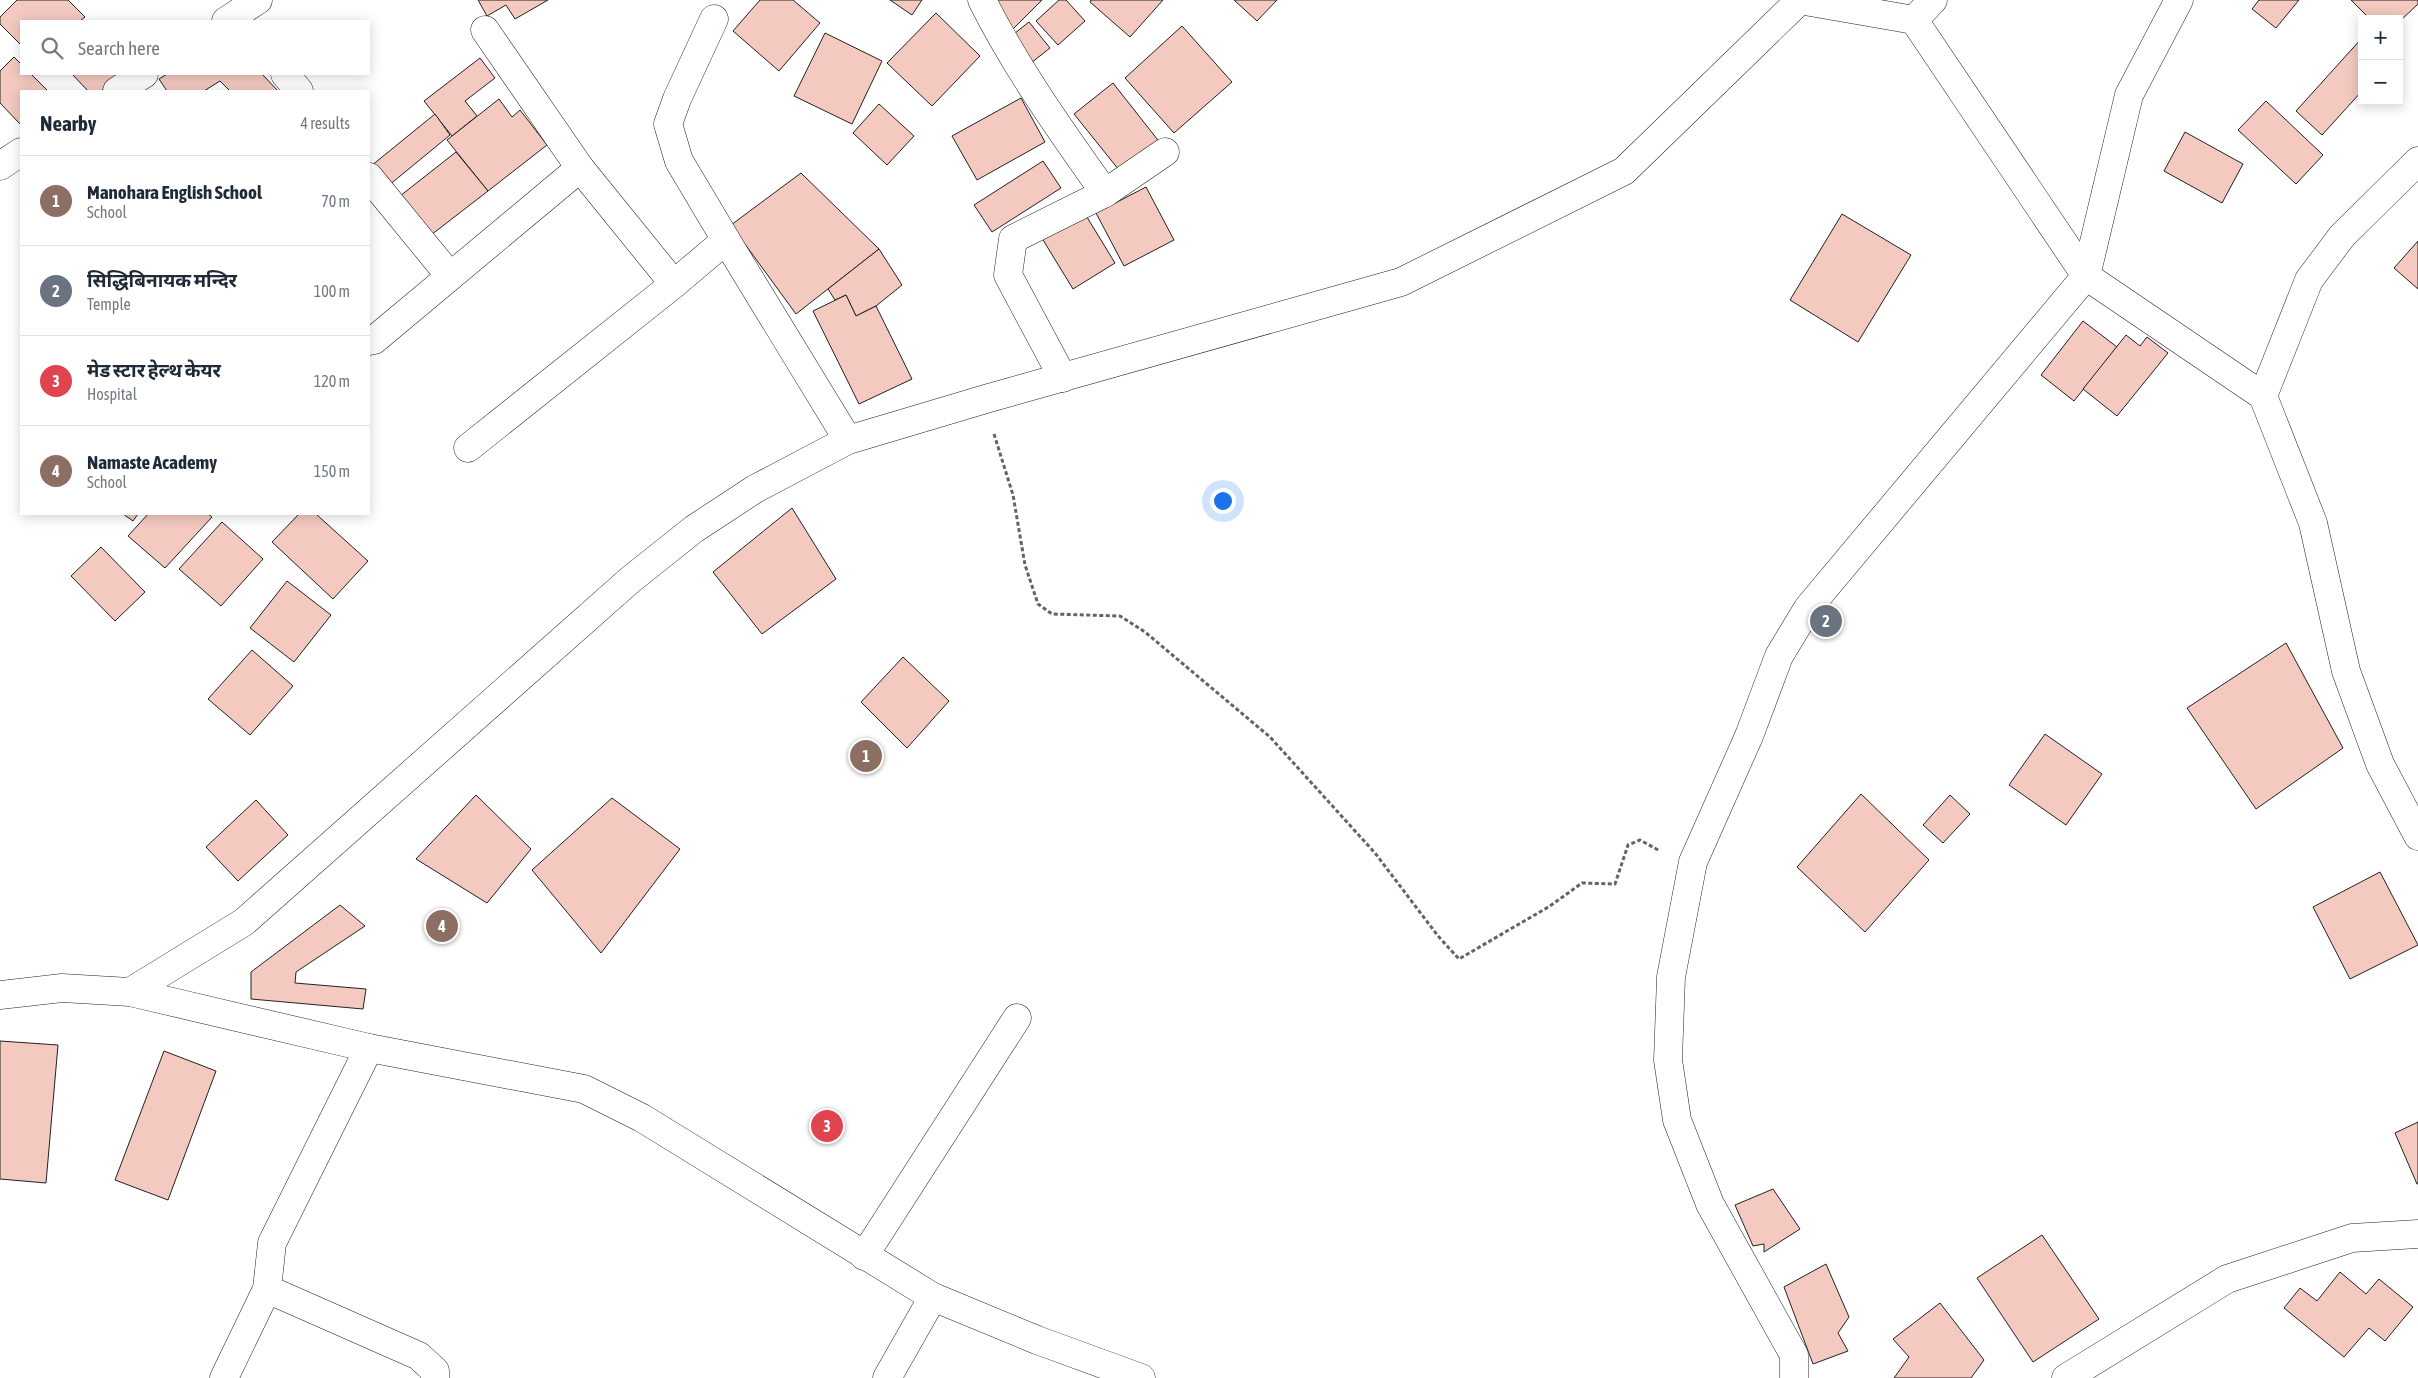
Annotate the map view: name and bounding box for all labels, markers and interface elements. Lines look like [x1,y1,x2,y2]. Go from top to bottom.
map controls [2358,15,2403,105]
button: + [2358,15,2403,60]
search box [20,20,370,75]
icon: search [38,34,66,62]
text: Search here [78,37,160,59]
button: − [2358,60,2403,105]
text: Nearby [40,111,96,135]
text: 4 results [300,114,350,132]
text: Manohara English School [87,181,262,203]
text: 1 [52,192,60,210]
text: 70 m [321,192,350,210]
text: School [87,203,127,221]
text: सिद्धिबिनायक मन्दिर [87,269,237,291]
text: 2 [52,282,60,300]
text: 100 m [314,282,350,300]
text: Temple [87,295,131,313]
text: मेड स्टार हेल्थ केयर [87,359,221,381]
text: 3 [52,372,60,390]
text: 120 m [314,372,350,390]
text: Hospital [87,385,137,403]
text: Namaste Academy [87,451,217,473]
text: 4 [52,462,60,480]
text: 150 m [314,462,350,480]
text: School [87,473,127,491]
your location [1210,488,1236,514]
pin: 2 [1810,602,1842,640]
pin: 1 [850,737,882,775]
pin: 4 [426,907,458,945]
pin: 3 [811,1107,843,1145]

